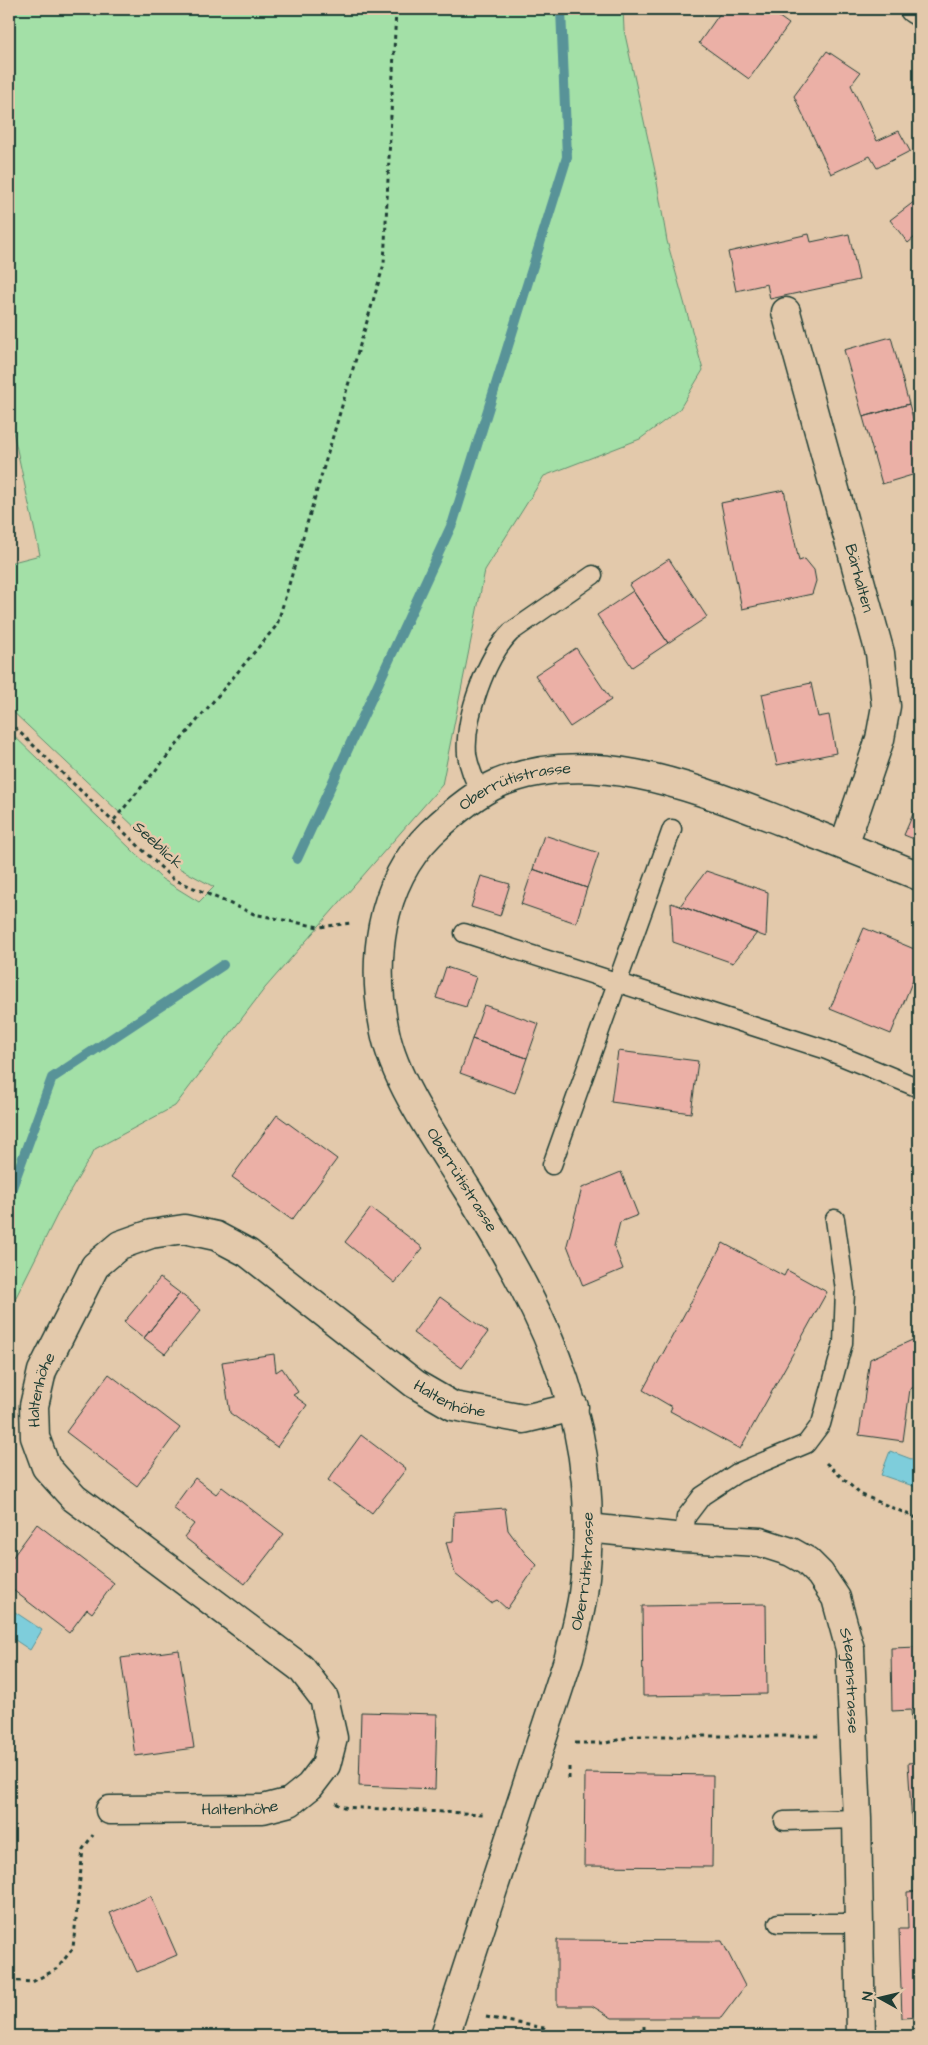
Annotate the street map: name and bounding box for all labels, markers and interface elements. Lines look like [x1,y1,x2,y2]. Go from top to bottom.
street label: Bärhalten [839,541,879,615]
street label: Oberrütistrasse [454,757,572,816]
street label: Seeblick [128,816,188,874]
street label: Oberrütistrasse [421,1124,503,1237]
street label: Haltenhöhe [23,1348,61,1428]
street label: Haltenhöhe [409,1374,488,1423]
street label: Oberrütistrasse [565,1511,599,1633]
street label: Stegenstrasse [834,1625,864,1734]
street label: Haltenhöhe [201,1794,281,1820]
north arrow [856,1972,906,2022]
text: N [858,1990,879,2002]

